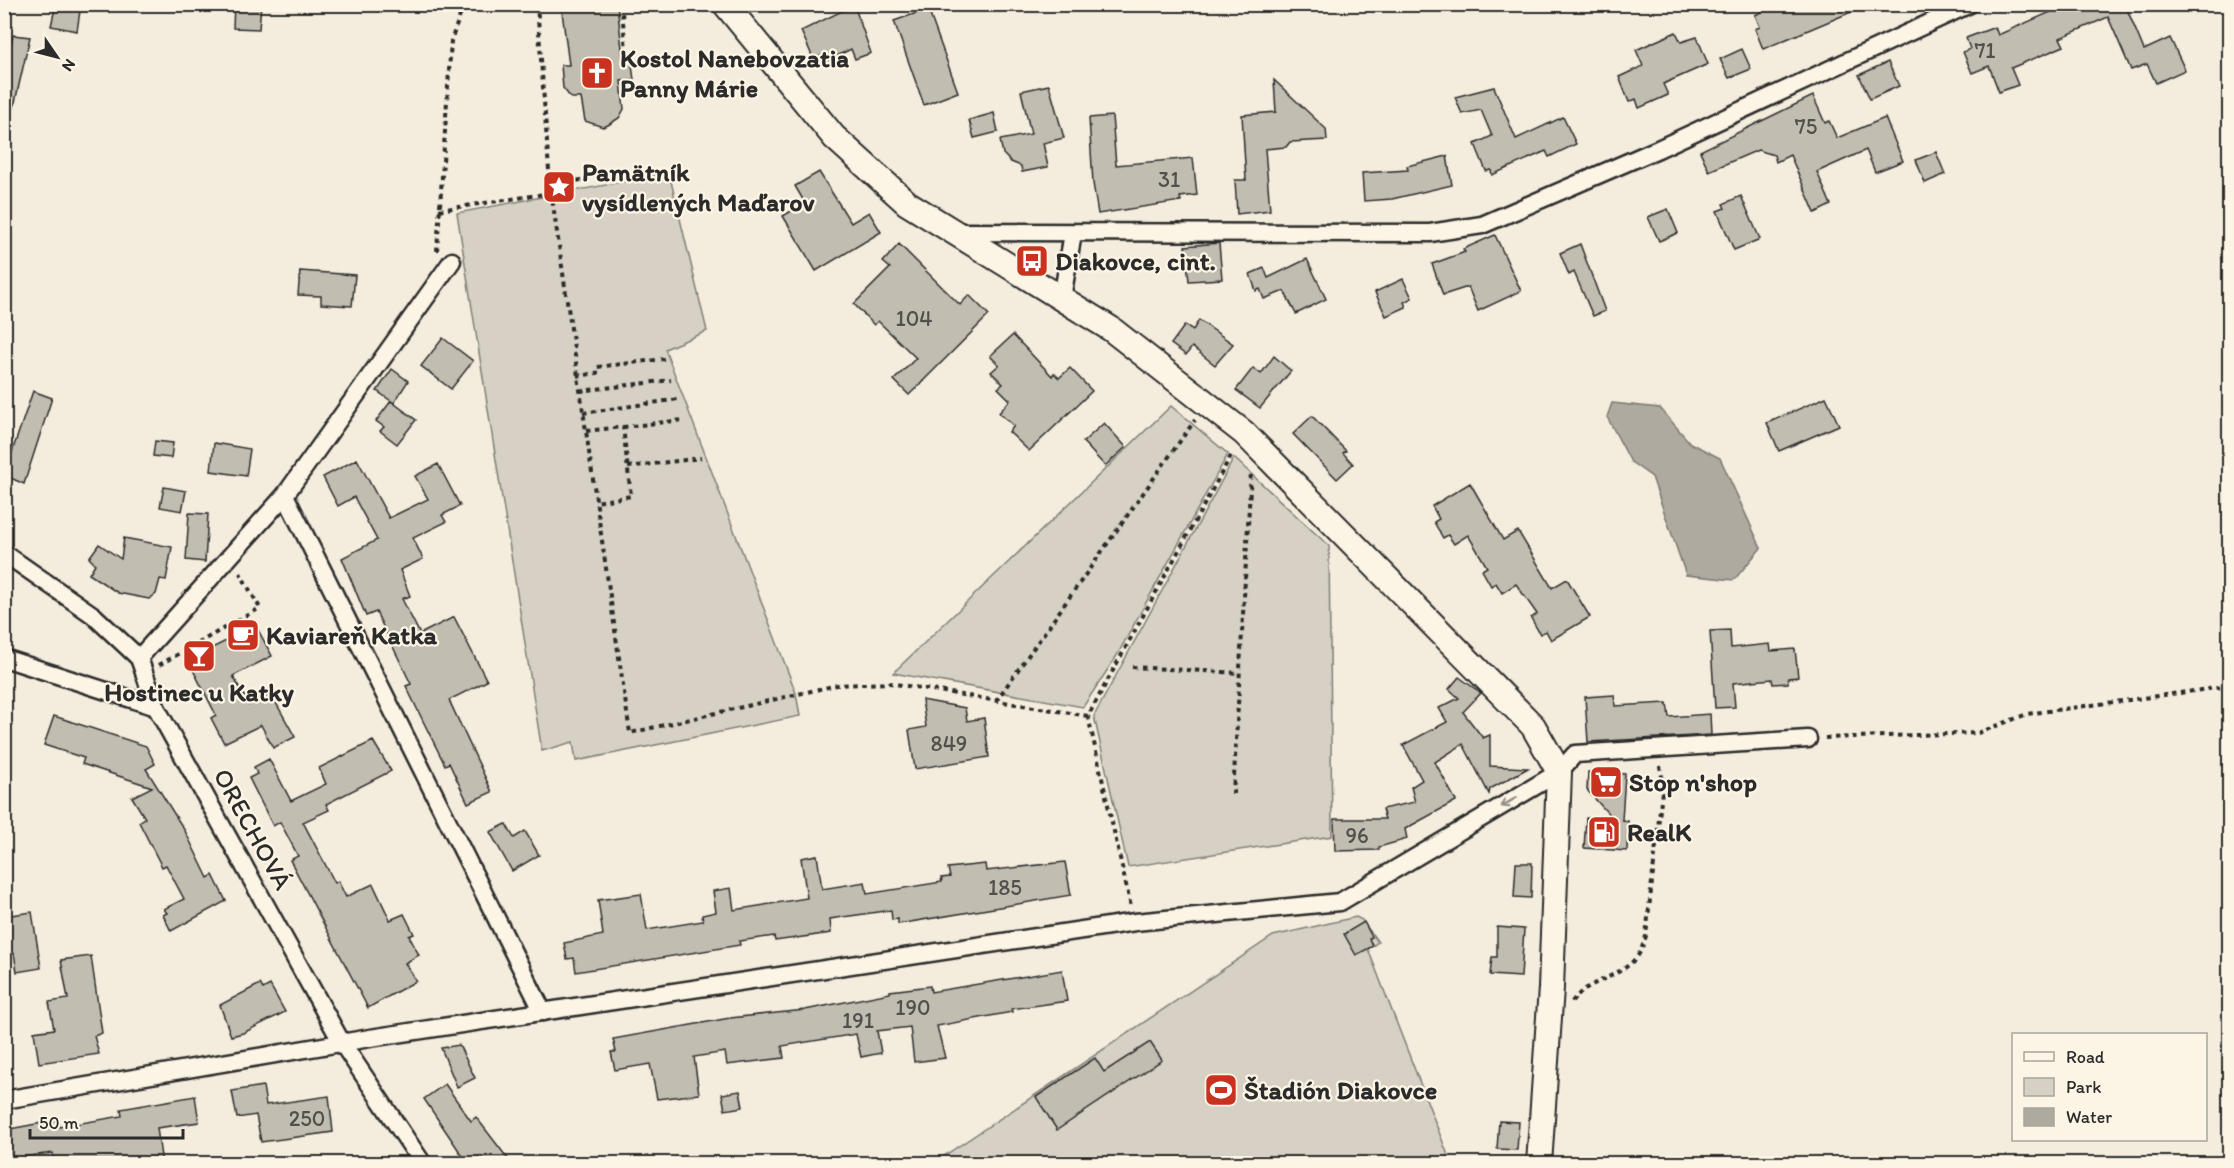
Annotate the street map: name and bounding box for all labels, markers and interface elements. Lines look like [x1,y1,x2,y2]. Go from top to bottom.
north arrow [27,27,87,87]
house number: 71 [1974,37,1996,64]
place label: Kostol Nanebovzatia Panny Márie [620,42,849,104]
text: N [58,55,80,75]
church icon: Kostol Nanebovzatia Panny Márie [579,55,615,91]
house number: 75 [1795,113,1817,140]
place label: Pamätník vysídlených Maďarov [582,156,816,218]
house number: 31 [1158,166,1180,193]
place icon: Pamätník vysídlených Maďarov [541,169,577,205]
bus stop icon: Diakovce, cint. [1014,243,1050,279]
place label: Diakovce, cint. [1055,245,1216,277]
house number: 104 [896,305,932,332]
cafe icon: Kaviareň Katka [225,617,261,653]
place label: Kaviareň Katka [266,619,438,651]
bar icon: Hostinec u Katky [181,638,217,674]
place label: Hostinec u Katky [104,676,295,708]
house number: 849 [931,730,967,757]
street label: ORECHOVÁ [207,763,300,896]
supermarket icon: Stop n'shop [1588,764,1624,800]
place label: Stop n'shop [1629,766,1757,798]
one-way arrow [1501,796,1518,808]
fuel station icon: RealK [1586,814,1622,850]
place label: RealK [1627,816,1692,848]
house number: 96 [1345,822,1369,849]
house number: 185 [988,874,1022,901]
house number: 190 [895,994,931,1021]
house number: 191 [842,1007,874,1034]
legend [2012,1033,2207,1141]
text: Road [2066,1046,2105,1068]
sports icon: Štadión Diakovce [1203,1072,1239,1108]
place label: Štadión Diakovce [1244,1074,1437,1106]
text: Park [2066,1076,2101,1098]
scale bar [30,1102,183,1140]
house number: 250 [289,1105,325,1132]
text: Water [2066,1106,2112,1128]
text: 50 m [39,1112,79,1134]

